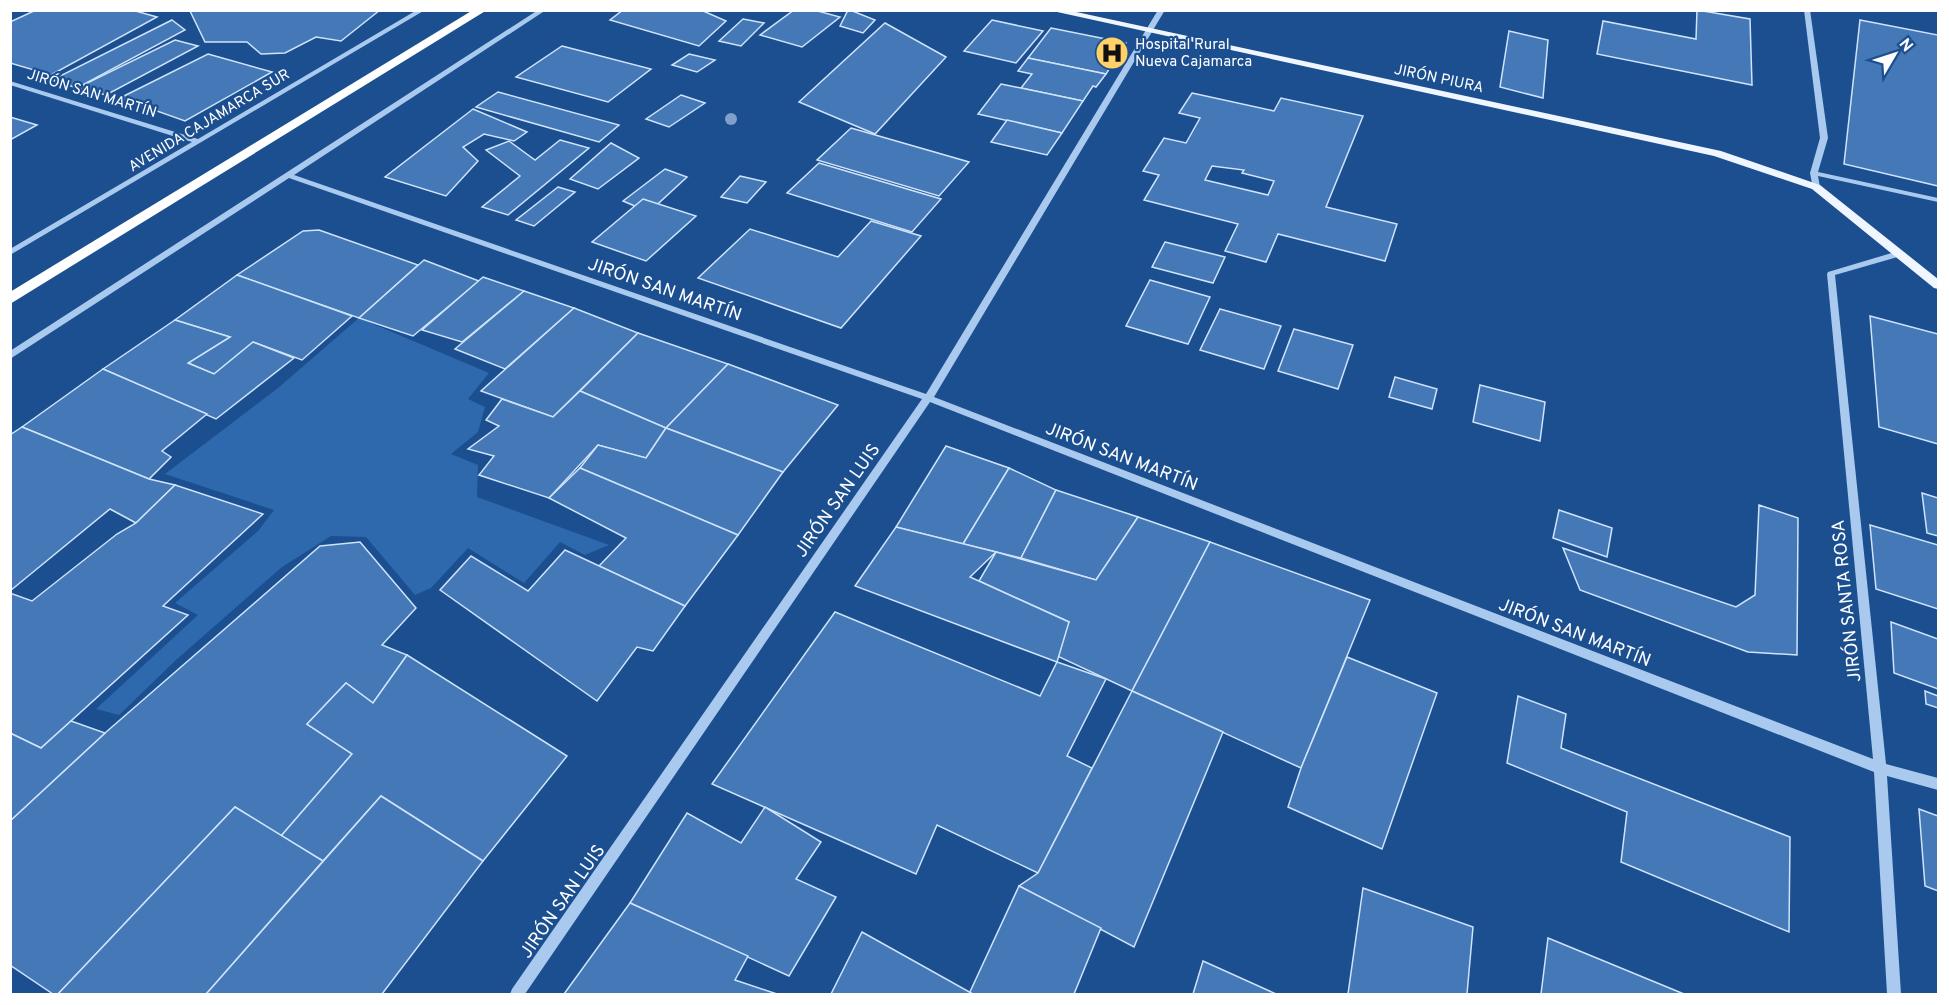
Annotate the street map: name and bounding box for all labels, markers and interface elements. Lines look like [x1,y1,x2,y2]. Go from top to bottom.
north arrow [1865,24,1925,84]
hospital icon: Hospital Rural Nueva Cajamarca [1094,35,1130,71]
text: N [1894,35,1916,57]
place label: Hospital Rural Nueva Cajamarca [1135,36,1252,72]
street label: JIRÓN PIURA [1392,59,1486,98]
street label: JIRÓN SAN MARTÍN [24,64,159,123]
street label: AVENIDA CAJAMARCA SUR [126,65,294,177]
street label: JIRÓN SAN MARTÍN [584,251,745,328]
street label: JIRÓN SAN MARTÍN [1042,416,1202,497]
street label: JIRÓN SAN LUIS [789,438,886,562]
street label: JIRÓN SANTA ROSA [1826,518,1867,683]
street label: JIRÓN SAN MARTÍN [1495,592,1655,673]
street label: JIRÓN SAN LUIS [514,839,611,963]

